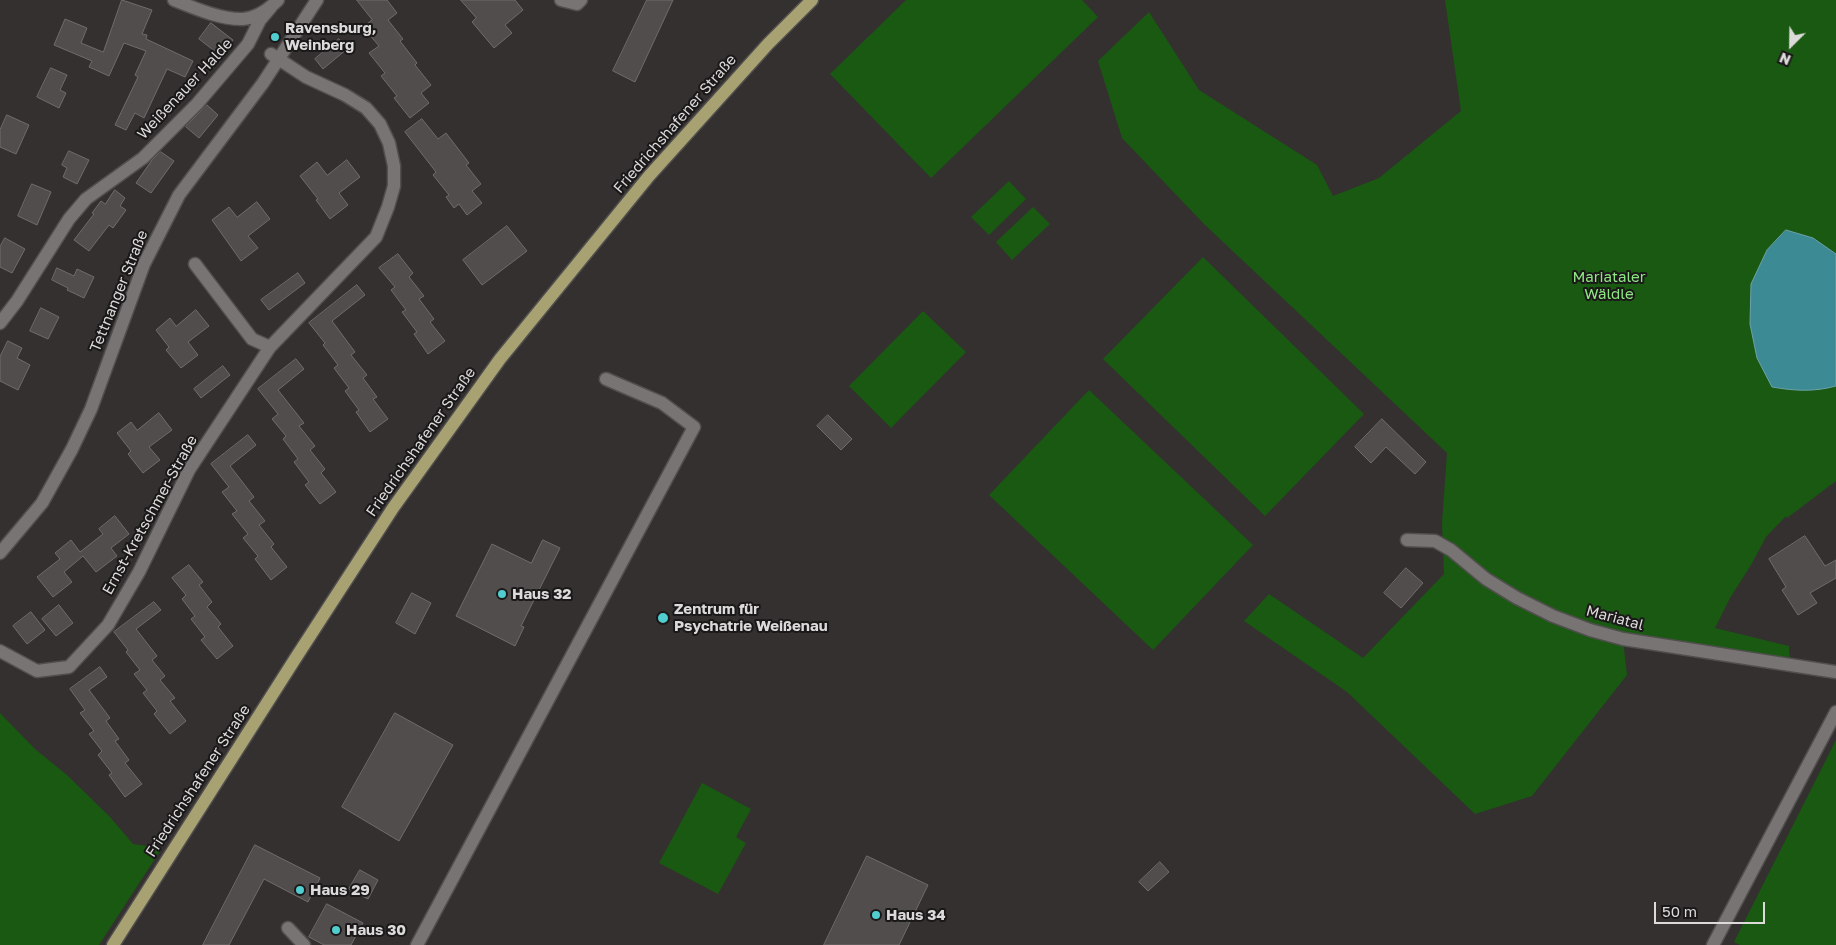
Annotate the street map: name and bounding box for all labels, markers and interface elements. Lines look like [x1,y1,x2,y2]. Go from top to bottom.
place label: Ravensburg, Weinberg [285,19,376,54]
north arrow [1766,20,1816,70]
marker: Ravensburg, Weinberg [269,31,281,43]
street label: Weißenauer Halde [134,35,236,143]
text: N [1777,49,1793,69]
street label: Friedrichshafener Straße [610,51,740,197]
street label: Tettnanger Straße [86,227,152,355]
park label: Mariataler Wäldle [1572,268,1646,303]
street label: Friedrichshafener Straße [363,364,479,520]
street label: Ernst-Kretschmer-Straße [99,432,201,598]
place label: Haus 32 [512,585,571,603]
marker: Haus 32 [496,588,508,600]
place label: Zentrum für Psychatrie Weißenau [674,600,828,635]
street label: Mariatal [1584,602,1646,634]
marker: Zentrum für Psychatrie Weißenau [656,611,670,625]
street label: Friedrichshafener Straße [142,701,254,861]
place label: Haus 29 [310,881,370,899]
marker: Haus 29 [294,884,306,896]
scale bar [1656,892,1767,924]
text: 50 m [1662,902,1697,920]
place label: Haus 34 [886,906,946,924]
marker: Haus 34 [870,909,882,921]
place label: Haus 30 [346,921,406,939]
marker: Haus 30 [330,924,342,936]

